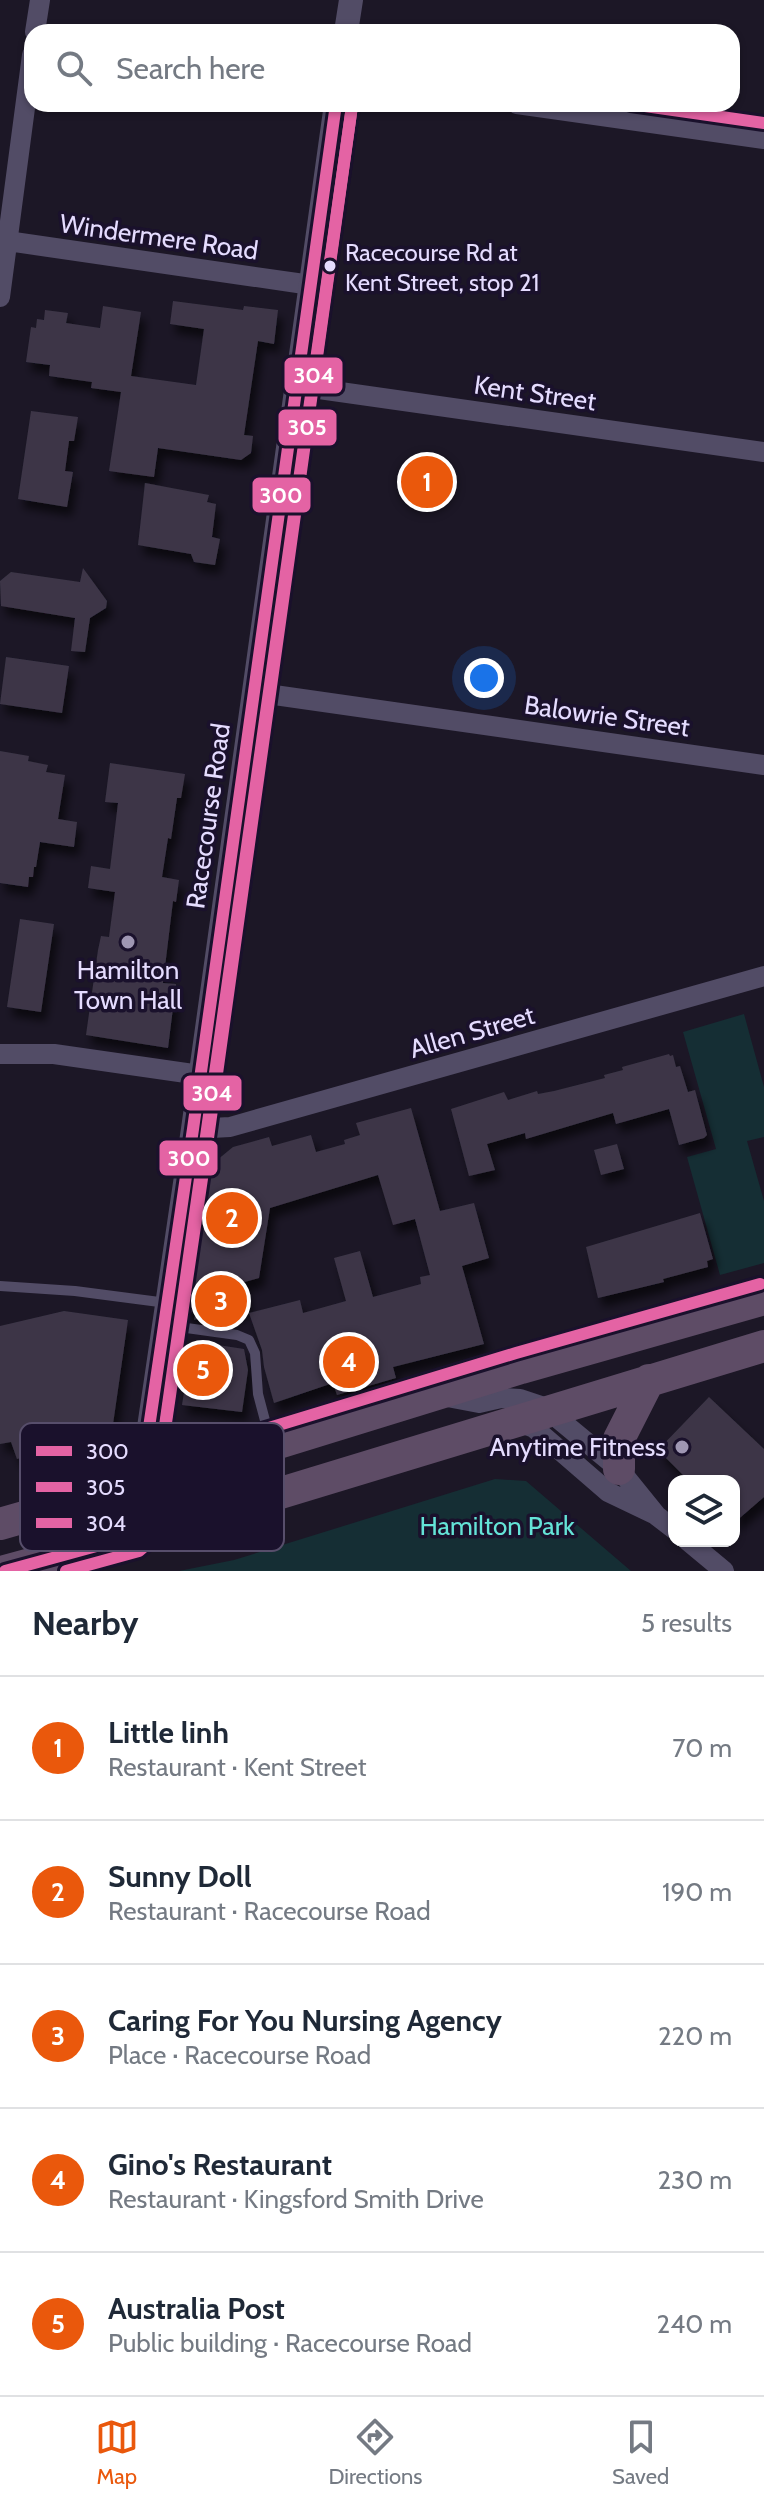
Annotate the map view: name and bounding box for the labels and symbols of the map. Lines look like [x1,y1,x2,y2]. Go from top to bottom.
street label: Windermere Road [58,207,260,267]
place label: Racecourse Rd at Kent Street, stop 21 [345,238,539,297]
marker: Racecourse Rd at Kent Street, stop 21 [322,258,338,274]
line badge: 304 [283,356,344,395]
text: 304 [293,362,335,389]
street label: Kent Street [472,369,598,417]
line badge: 305 [277,408,338,447]
text: 305 [287,414,327,441]
pin: 1 [401,452,453,512]
line badge: 300 [251,476,312,514]
text: 300 [260,482,302,509]
your location [464,658,504,698]
street label: Balowrie Street [522,689,692,743]
street label: Racecourse Road [179,721,237,911]
marker: Hamilton Town Hall [119,933,137,951]
place label: Hamilton Town Hall [74,954,182,1016]
street label: Allen Street [406,999,538,1065]
line badge: 304 [182,1074,243,1112]
text: 304 [191,1080,233,1107]
line badge: 300 [158,1139,219,1177]
text: 300 [168,1145,210,1172]
pin: 2 [206,1188,258,1248]
pin: 3 [195,1271,247,1331]
pin: 4 [323,1332,375,1392]
pin: 5 [177,1340,229,1400]
legend [20,1423,284,1551]
place label: Anytime Fitness [489,1431,666,1463]
text: 300 [86,1438,129,1465]
marker: Anytime Fitness [673,1438,691,1456]
text: 305 [86,1474,125,1501]
text: 304 [86,1510,126,1537]
park label: Hamilton Park [419,1510,575,1542]

